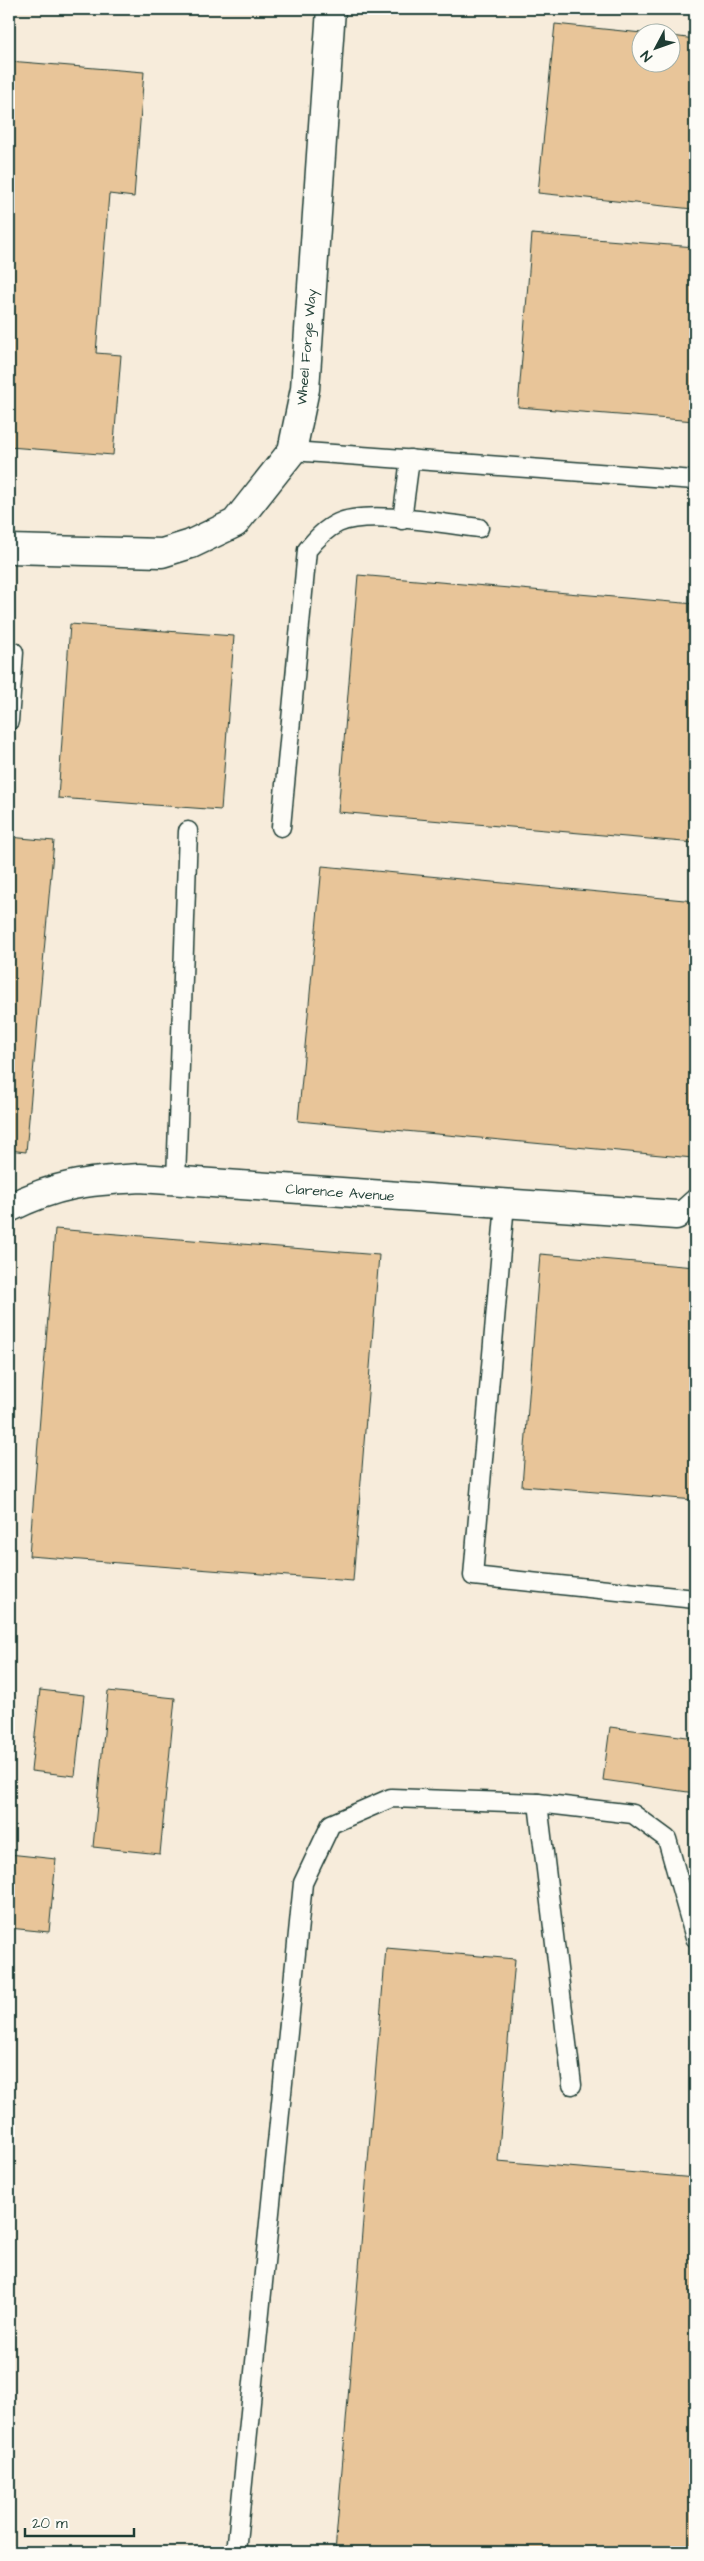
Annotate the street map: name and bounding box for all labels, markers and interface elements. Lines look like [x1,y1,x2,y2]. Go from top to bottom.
north arrow [632,22,682,72]
text: N [636,46,657,66]
street label: Wheel Forge Way [292,288,322,406]
street label: Clarence Avenue [285,1179,395,1207]
scale bar [25,2506,134,2538]
text: 20 m [32,2513,68,2534]

